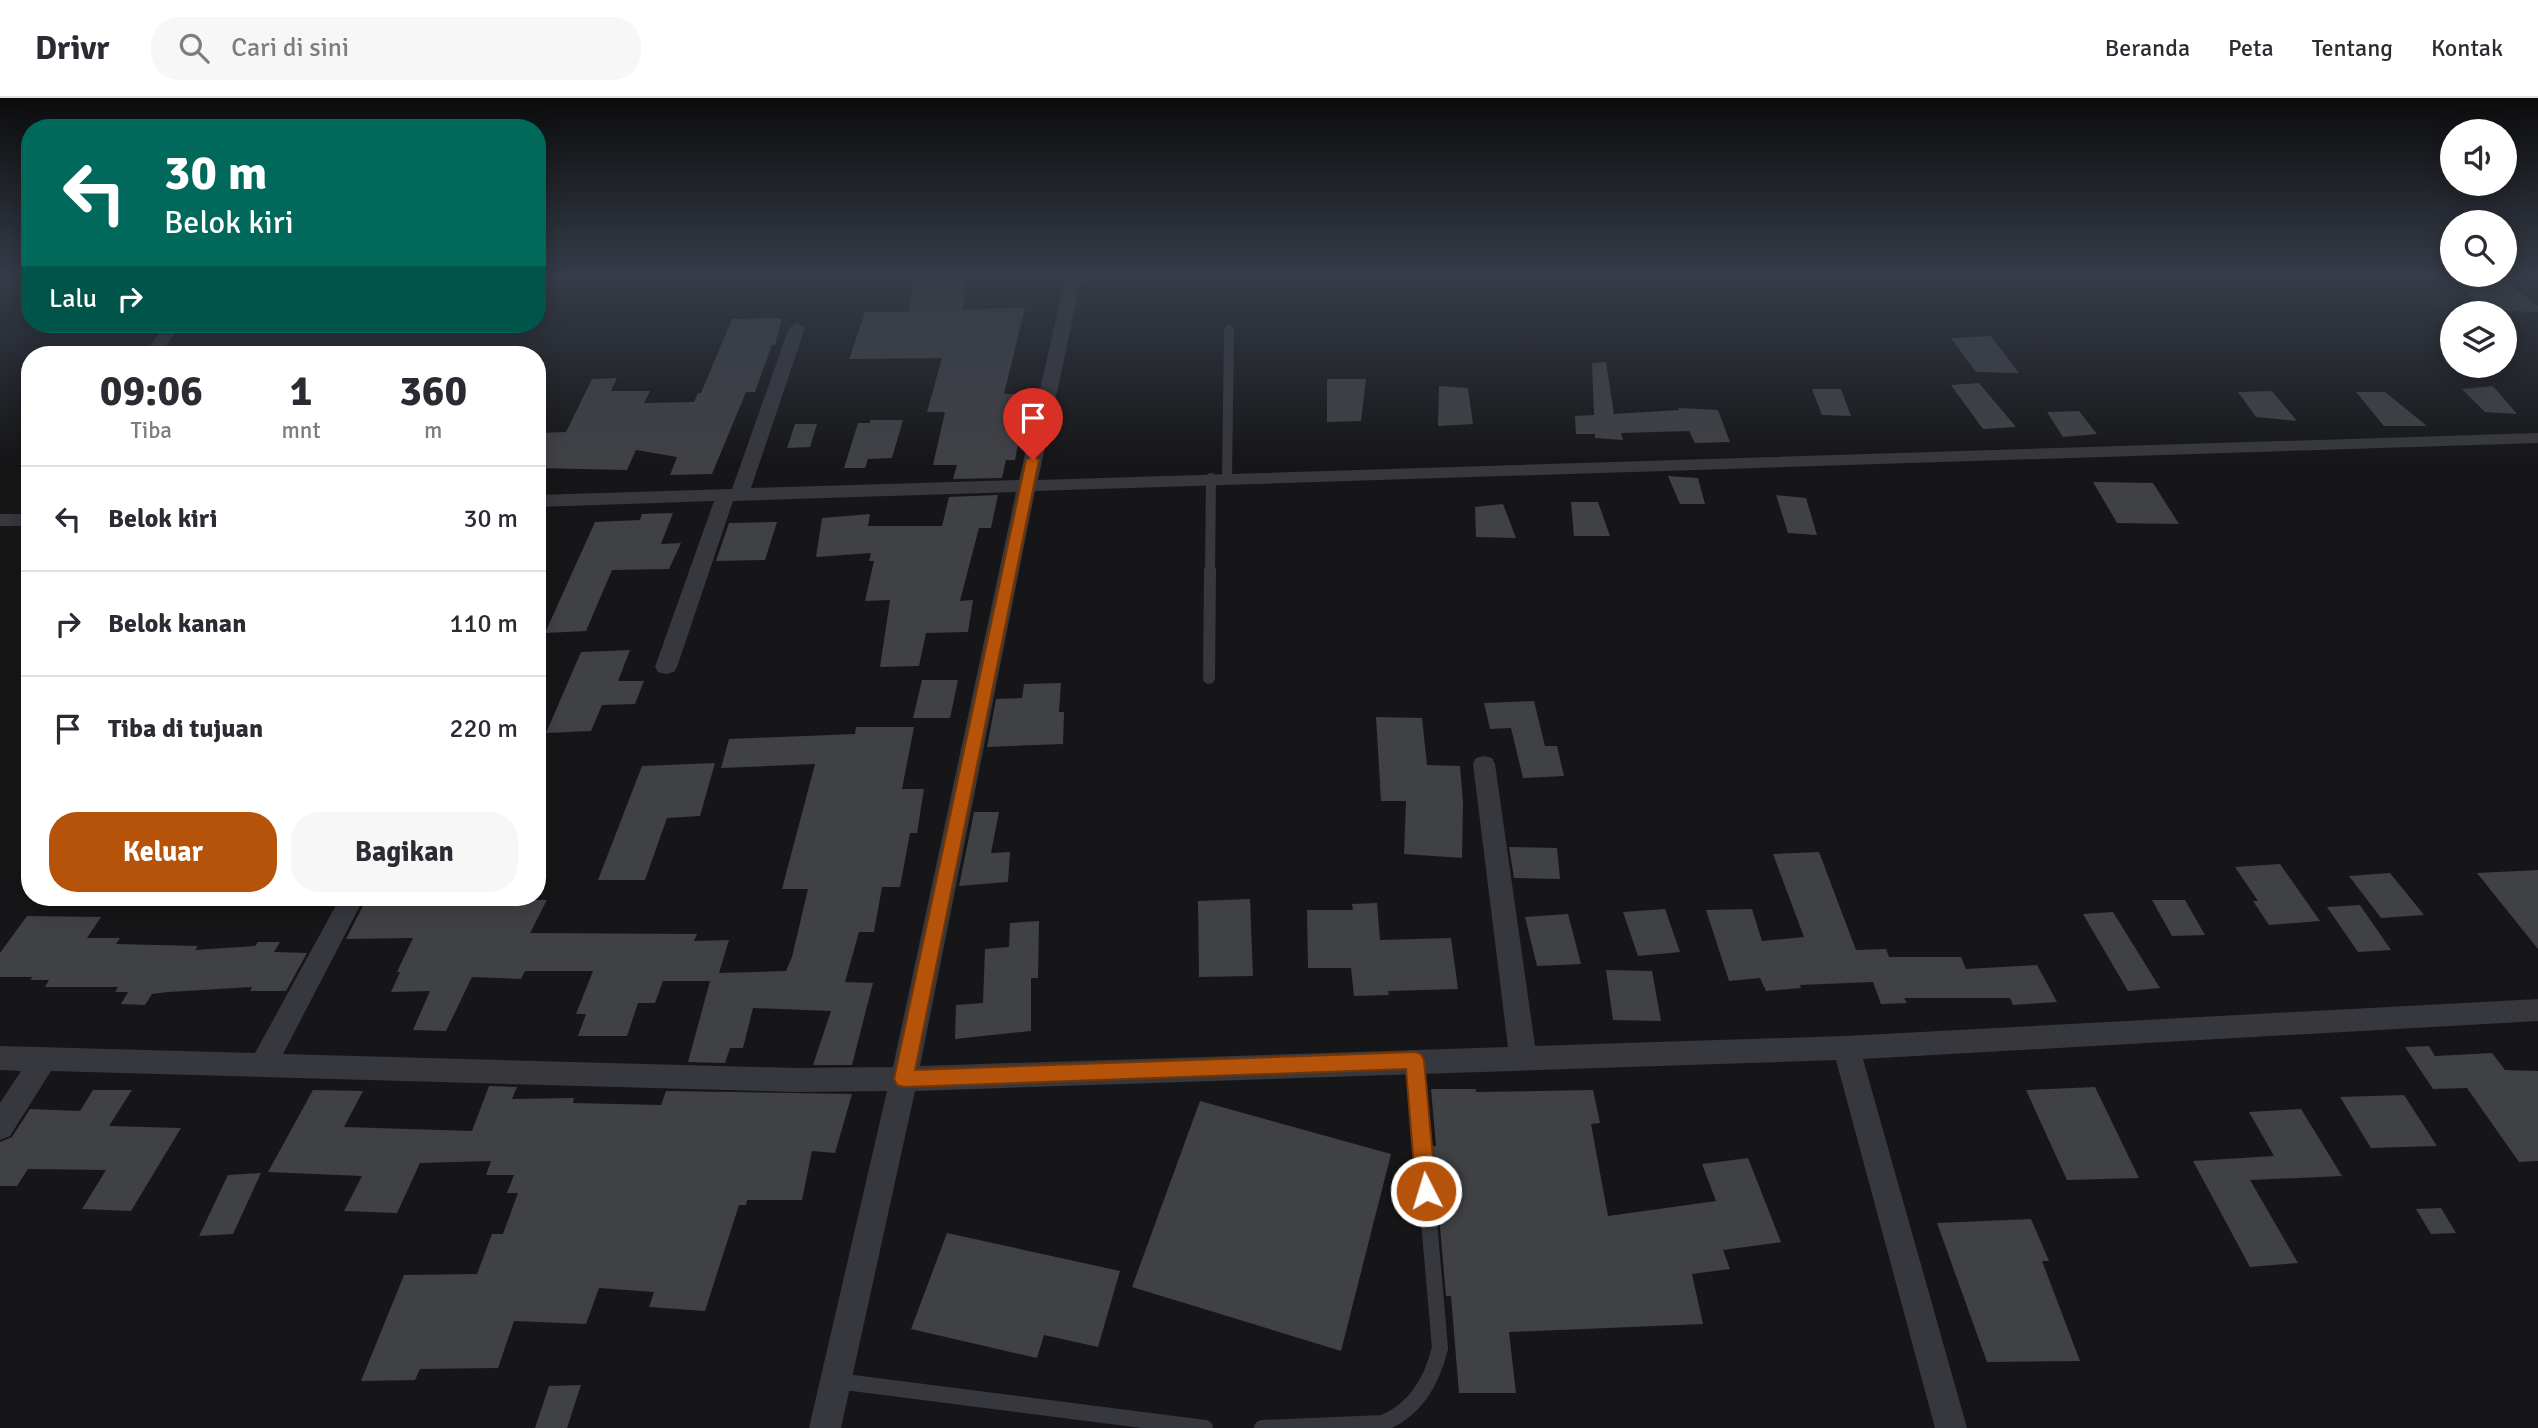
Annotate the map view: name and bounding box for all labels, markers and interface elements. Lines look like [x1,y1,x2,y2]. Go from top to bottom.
search box [151,17,641,80]
text: Drivr [35,28,109,69]
icon: search [175,29,213,67]
text: Cari di sini [231,32,349,64]
text: Beranda [2105,33,2190,63]
text: Peta [2228,33,2274,63]
text: Tentang [2312,33,2393,63]
text: Kontak [2431,33,2503,63]
map controls [2440,119,2517,378]
button: sound [2440,119,2517,196]
text: 30 m [164,143,267,203]
icon: left [49,147,140,238]
text: Belok kiri [164,203,294,242]
button: search [2440,210,2517,287]
icon: right [111,280,149,318]
text: Lalu [49,283,97,315]
button: layers [2440,301,2517,378]
text: 09:06 [100,366,203,417]
text: 1 [290,366,312,417]
text: 360 [399,366,467,417]
pin [1003,388,1063,460]
icon: arrive [1014,399,1052,437]
text: Tiba [131,416,172,445]
text: mnt [282,416,320,445]
text: m [424,416,442,445]
icon: left [49,500,87,538]
text: Belok kiri [108,503,217,535]
text: 30 m [463,503,518,535]
icon: right [49,605,87,643]
text: Belok kanan [108,608,246,640]
text: 110 m [449,608,518,640]
icon: arrive [49,710,87,748]
text: Tiba di tujuan [108,713,263,745]
text: 220 m [449,713,518,745]
button: Keluar [49,812,277,892]
button: Bagikan [291,812,518,892]
position arrow [1389,1154,1463,1228]

